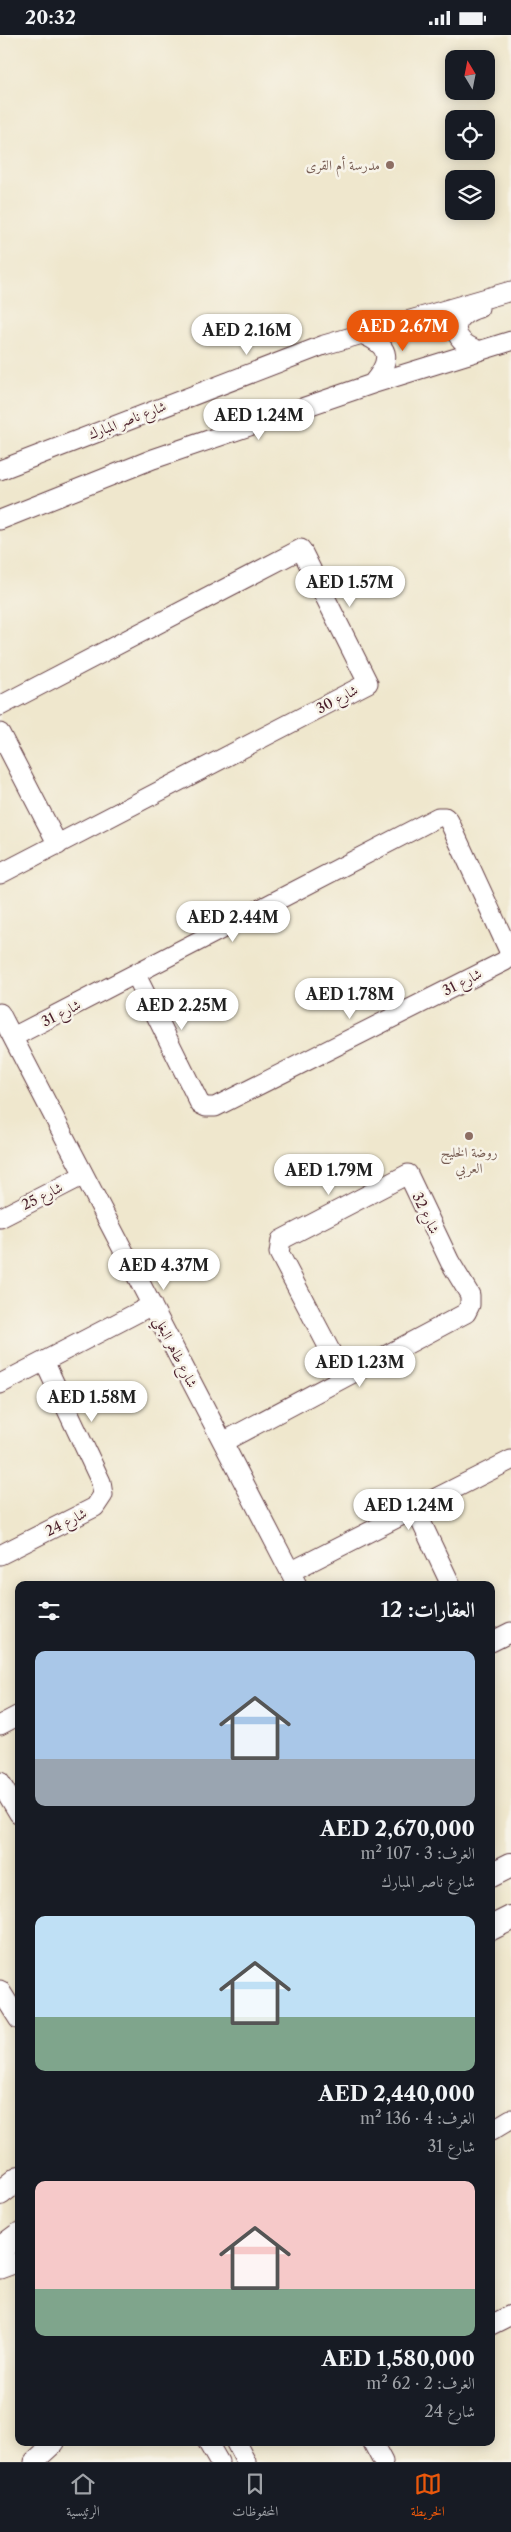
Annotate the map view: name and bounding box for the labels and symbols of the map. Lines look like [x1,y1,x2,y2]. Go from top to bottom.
north arrow [445,50,495,100]
place label: مدرسة أم القرى [306,155,380,178]
marker: مدرسة أم القرى [384,159,396,171]
pin: AED 2.67M [346,309,460,352]
pin: AED 2.16M [190,313,304,356]
street label: شارع ناصر المبارك [85,397,170,446]
pin: AED 1.24M [202,399,316,441]
pin: AED 1.57M [293,565,407,608]
street label: شارع 30 [313,681,362,720]
pin: AED 2.44M [176,901,290,943]
street label: شارع 31 [439,965,486,1002]
pin: AED 1.78M [293,977,407,1020]
pin: AED 2.25M [125,989,239,1031]
street label: شارع 31 [38,996,85,1033]
marker: روضة الخليج العربي [463,1130,475,1142]
place label: روضة الخليج العربي [441,1143,498,1180]
pin: AED 1.79M [272,1153,386,1196]
street label: شارع 25 [18,1178,67,1217]
street label: شارع 32 [406,1189,444,1238]
pin: AED 4.37M [107,1249,221,1291]
street label: شارع طاهر البغلي [147,1313,202,1392]
pin: AED 1.23M [303,1345,417,1388]
pin: AED 1.58M [35,1381,149,1423]
pin: AED 1.24M [352,1489,466,1531]
street label: شارع 24 [42,1504,91,1543]

